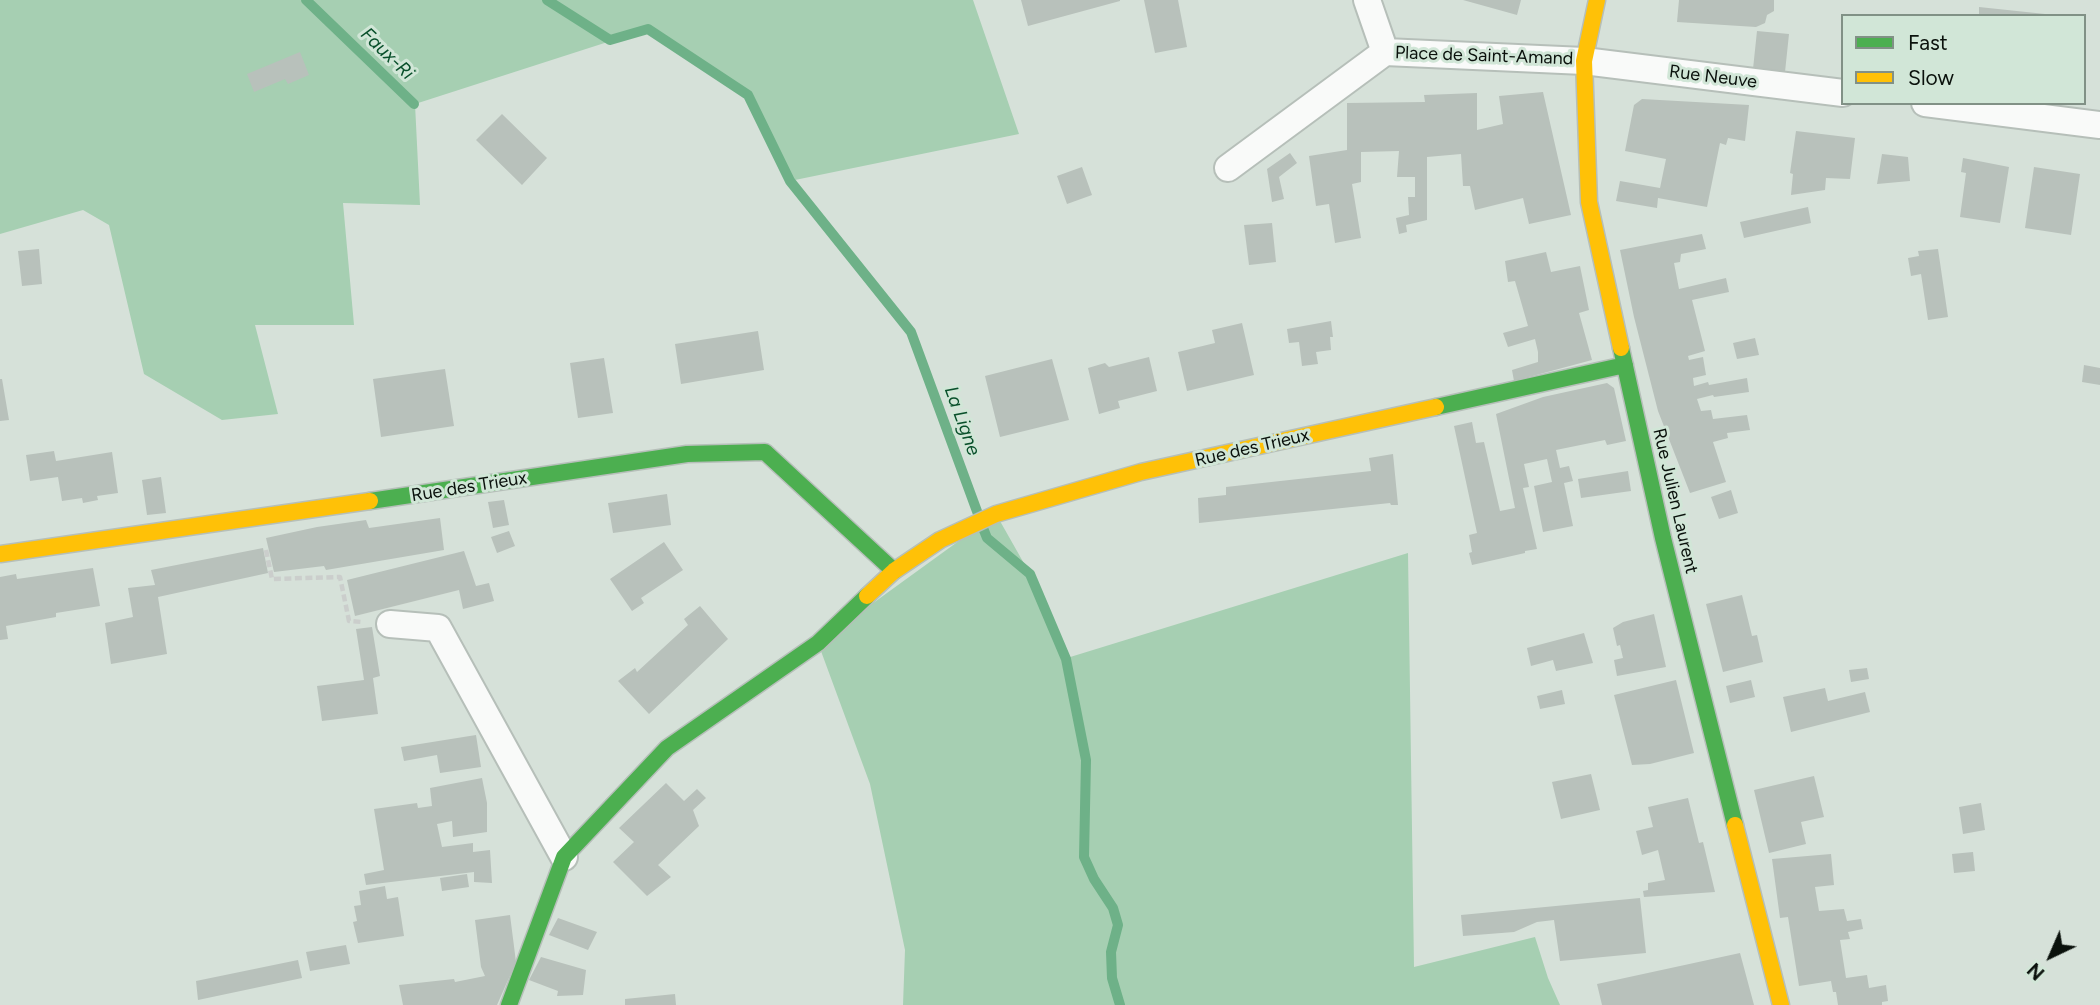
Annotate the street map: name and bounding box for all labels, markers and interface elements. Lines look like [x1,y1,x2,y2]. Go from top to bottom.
legend [1841,14,2086,105]
water label: Faux-Ri [356,23,418,85]
text: Fast [1908,30,1948,55]
street label: Place de Saint-Amand [1394,42,1574,70]
street label: Rue Neuve [1668,61,1758,93]
text: Slow [1908,65,1954,90]
water label: La Ligne [939,383,985,459]
street label: Rue des Trieux [1193,424,1311,472]
street label: Rue Julien Laurent [1648,426,1702,576]
street label: Rue des Trieux [410,467,528,507]
north arrow [2016,921,2086,991]
text: N [2023,958,2049,985]

